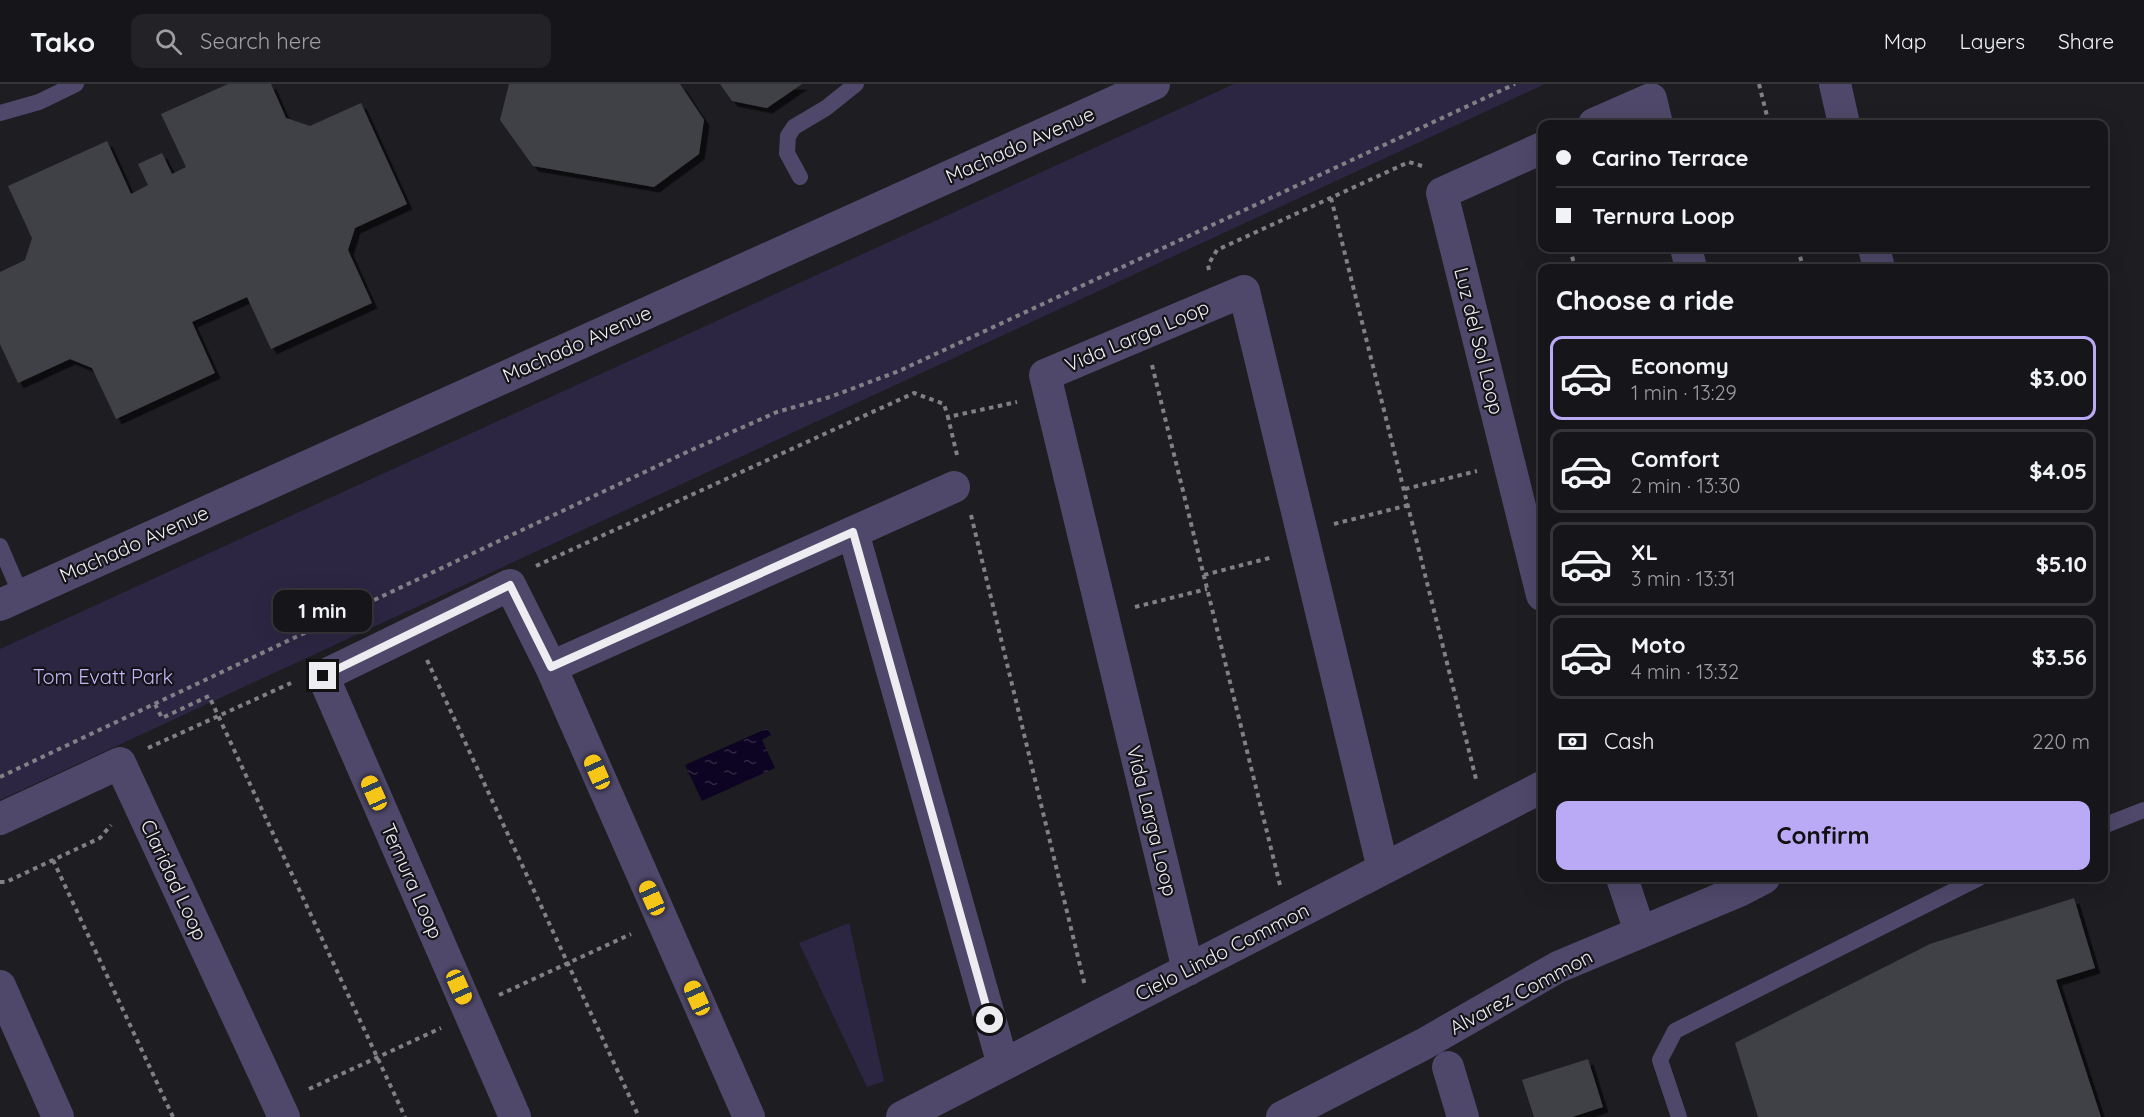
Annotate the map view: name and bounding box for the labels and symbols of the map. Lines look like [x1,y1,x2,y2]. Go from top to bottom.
street label: Machado Avenue [941,100,1098,189]
street label: Luz del Sol Loop [1449,265,1510,417]
street label: Vida Larga Loop [1061,294,1213,377]
street label: Machado Avenue [498,299,655,388]
street label: Machado Avenue [55,499,212,588]
callout: 1 min [274,589,372,631]
route end [309,662,336,689]
park label: Tom Evatt Park [33,664,173,689]
street label: Vida Larga Loop [1122,743,1183,899]
car [581,752,613,792]
car [358,773,390,813]
street label: Claridad Loop [136,815,213,944]
street label: Ternura Loop [376,819,449,942]
car [636,878,668,918]
street label: Cielo Lindo Common [1131,897,1313,1006]
street label: Alvarez Common [1445,943,1597,1040]
car [443,967,475,1007]
car [681,978,713,1018]
route start [976,1006,1003,1033]

